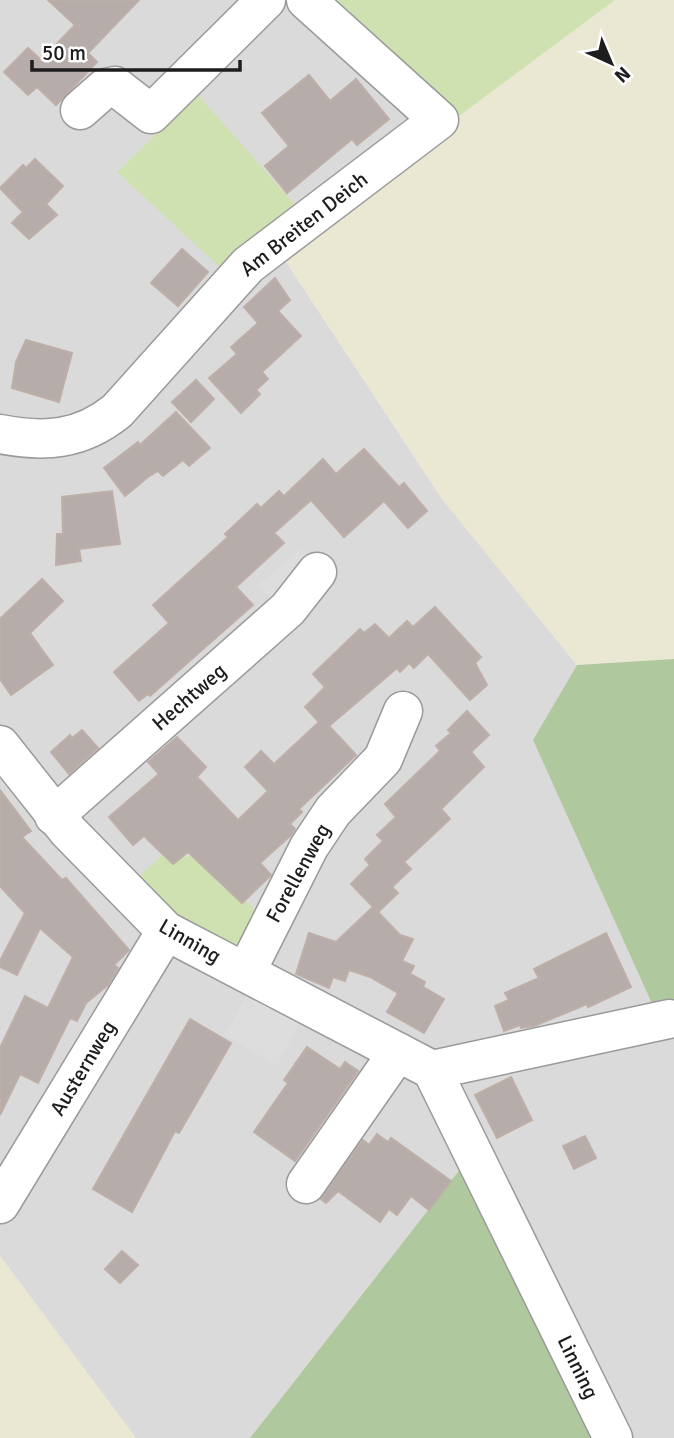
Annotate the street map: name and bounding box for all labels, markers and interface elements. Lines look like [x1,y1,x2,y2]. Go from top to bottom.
scale bar [32,28,240,72]
north arrow [576,28,646,98]
text: 50 m [42,40,86,66]
text: N [609,61,635,88]
street label: Am Breiten Deich [235,166,373,282]
street label: Hechtweg [147,658,231,736]
street label: Forellenweg [260,819,336,927]
street label: Linning [154,913,226,969]
street label: Austernweg [44,1016,122,1120]
street label: Linning [552,1331,604,1403]

